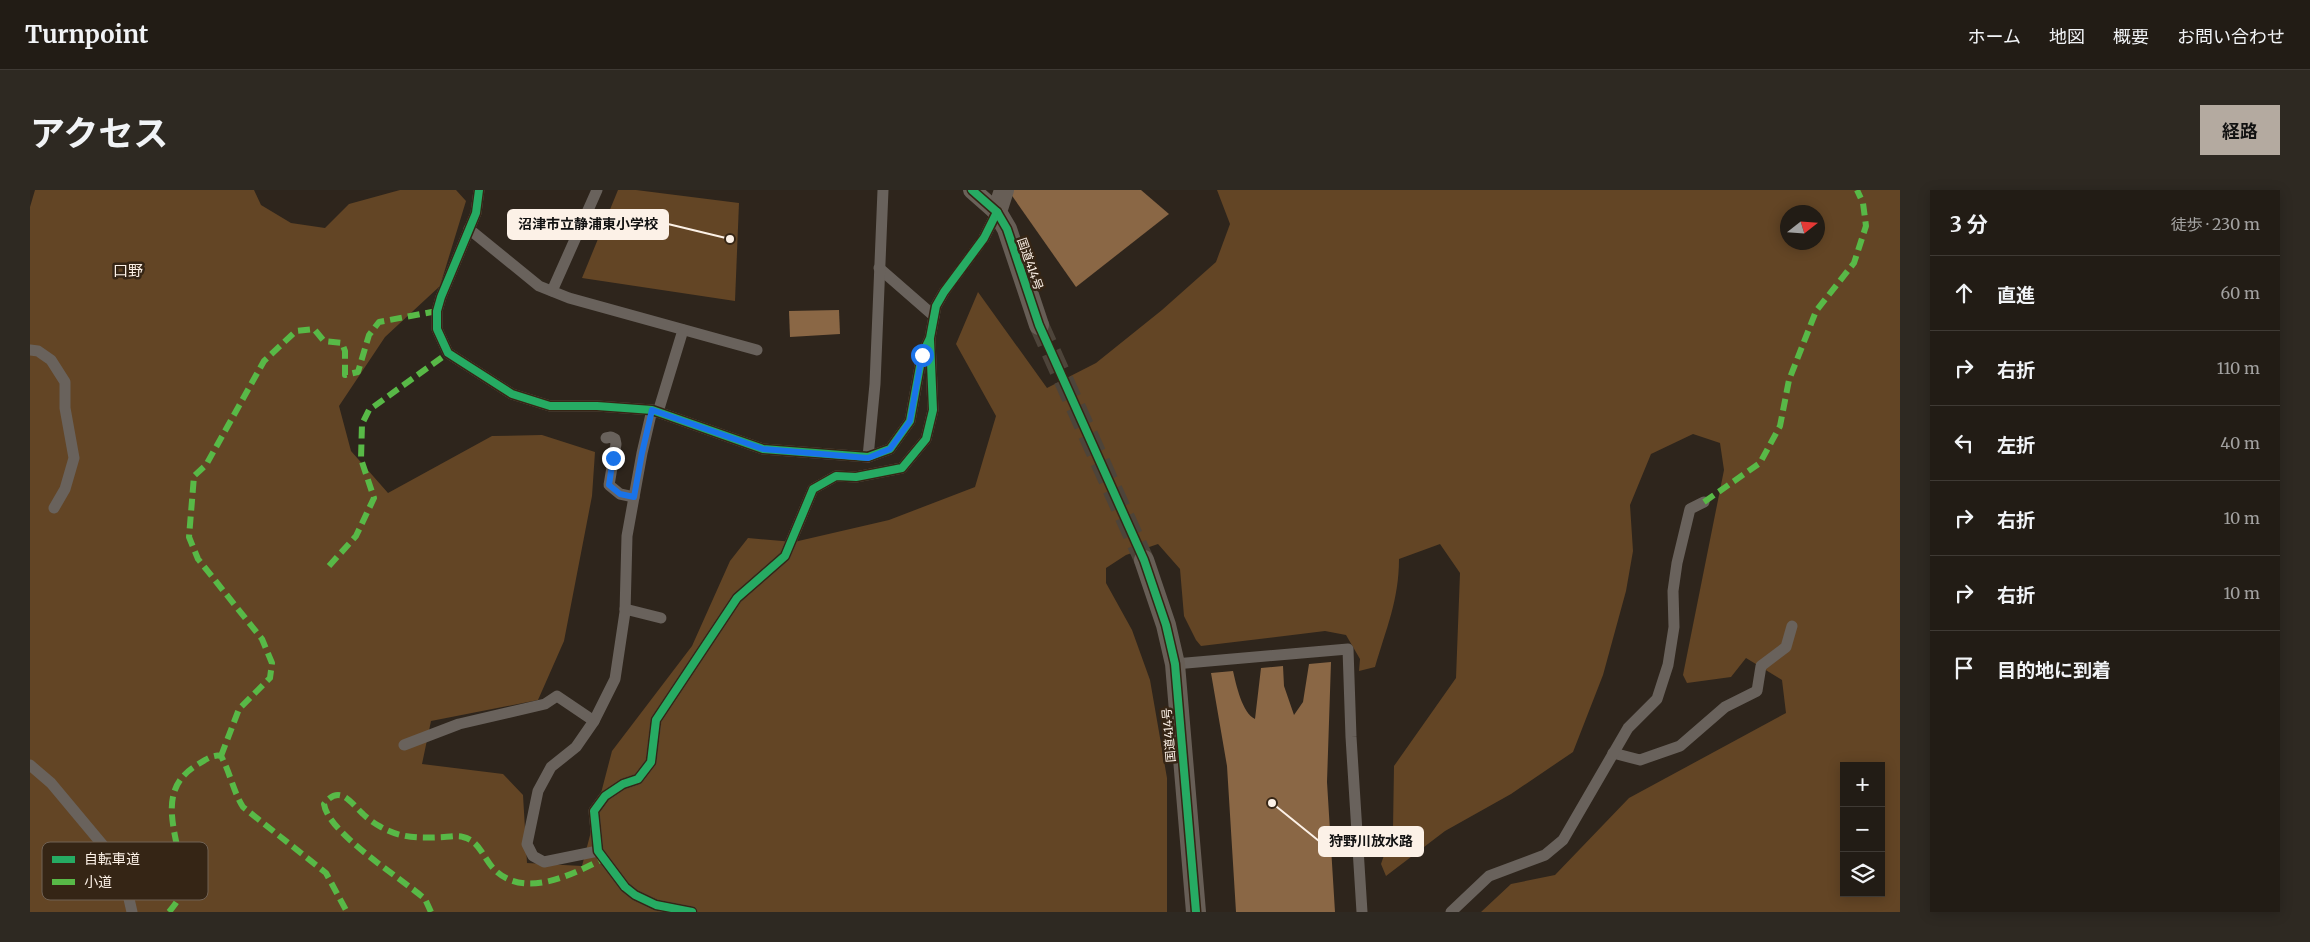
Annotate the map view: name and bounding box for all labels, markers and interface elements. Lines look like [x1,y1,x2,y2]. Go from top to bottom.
text: Turnpoint [25,19,148,50]
text: ホーム [1968,25,2021,48]
text: 地図 [2049,25,2085,48]
text: 概要 [2113,25,2149,48]
text: お問い合わせ [2177,25,2285,48]
button: 経路 [2200,105,2280,155]
text: アクセス [30,112,168,156]
north arrow [1780,205,1825,250]
callout: 沼津市立静浦東小学校 [508,210,668,239]
text: 3 分 [1950,211,1988,238]
text: 徒歩 · 230 m [2171,214,2260,234]
text: 沼津市立静浦東小学校 [518,215,658,233]
street label: 国道414号 [1014,236,1046,292]
district label: 口野 [113,261,143,280]
icon: ahead [1950,279,1978,307]
text: 直進 [1997,283,2035,307]
text: 60 m [2220,283,2260,303]
route start [911,344,934,367]
icon: right [1950,354,1978,382]
text: 右折 [1997,358,2035,382]
text: 110 m [2217,358,2260,378]
icon: left [1950,429,1978,457]
text: 左折 [1997,433,2035,457]
text: 40 m [2220,433,2260,453]
route end [602,447,625,470]
icon: right [1950,504,1978,532]
text: 右折 [1997,508,2035,532]
text: 10 m [2223,508,2260,528]
icon: right [1950,579,1978,607]
text: 右折 [1997,583,2035,607]
text: 10 m [2223,583,2260,603]
icon: arrive [1950,654,1978,682]
text: 目的地に到着 [1997,658,2111,682]
street label: 国道414号 [1159,707,1178,763]
map controls [1840,762,1885,897]
button: + [1840,762,1885,807]
button: − [1840,807,1885,852]
callout: 狩野川放水路 [1319,827,1423,856]
text: 狩野川放水路 [1329,832,1413,850]
legend [42,842,208,900]
text: 自転車道 [84,850,140,868]
button: layers [1840,852,1885,897]
text: 小道 [84,873,112,891]

